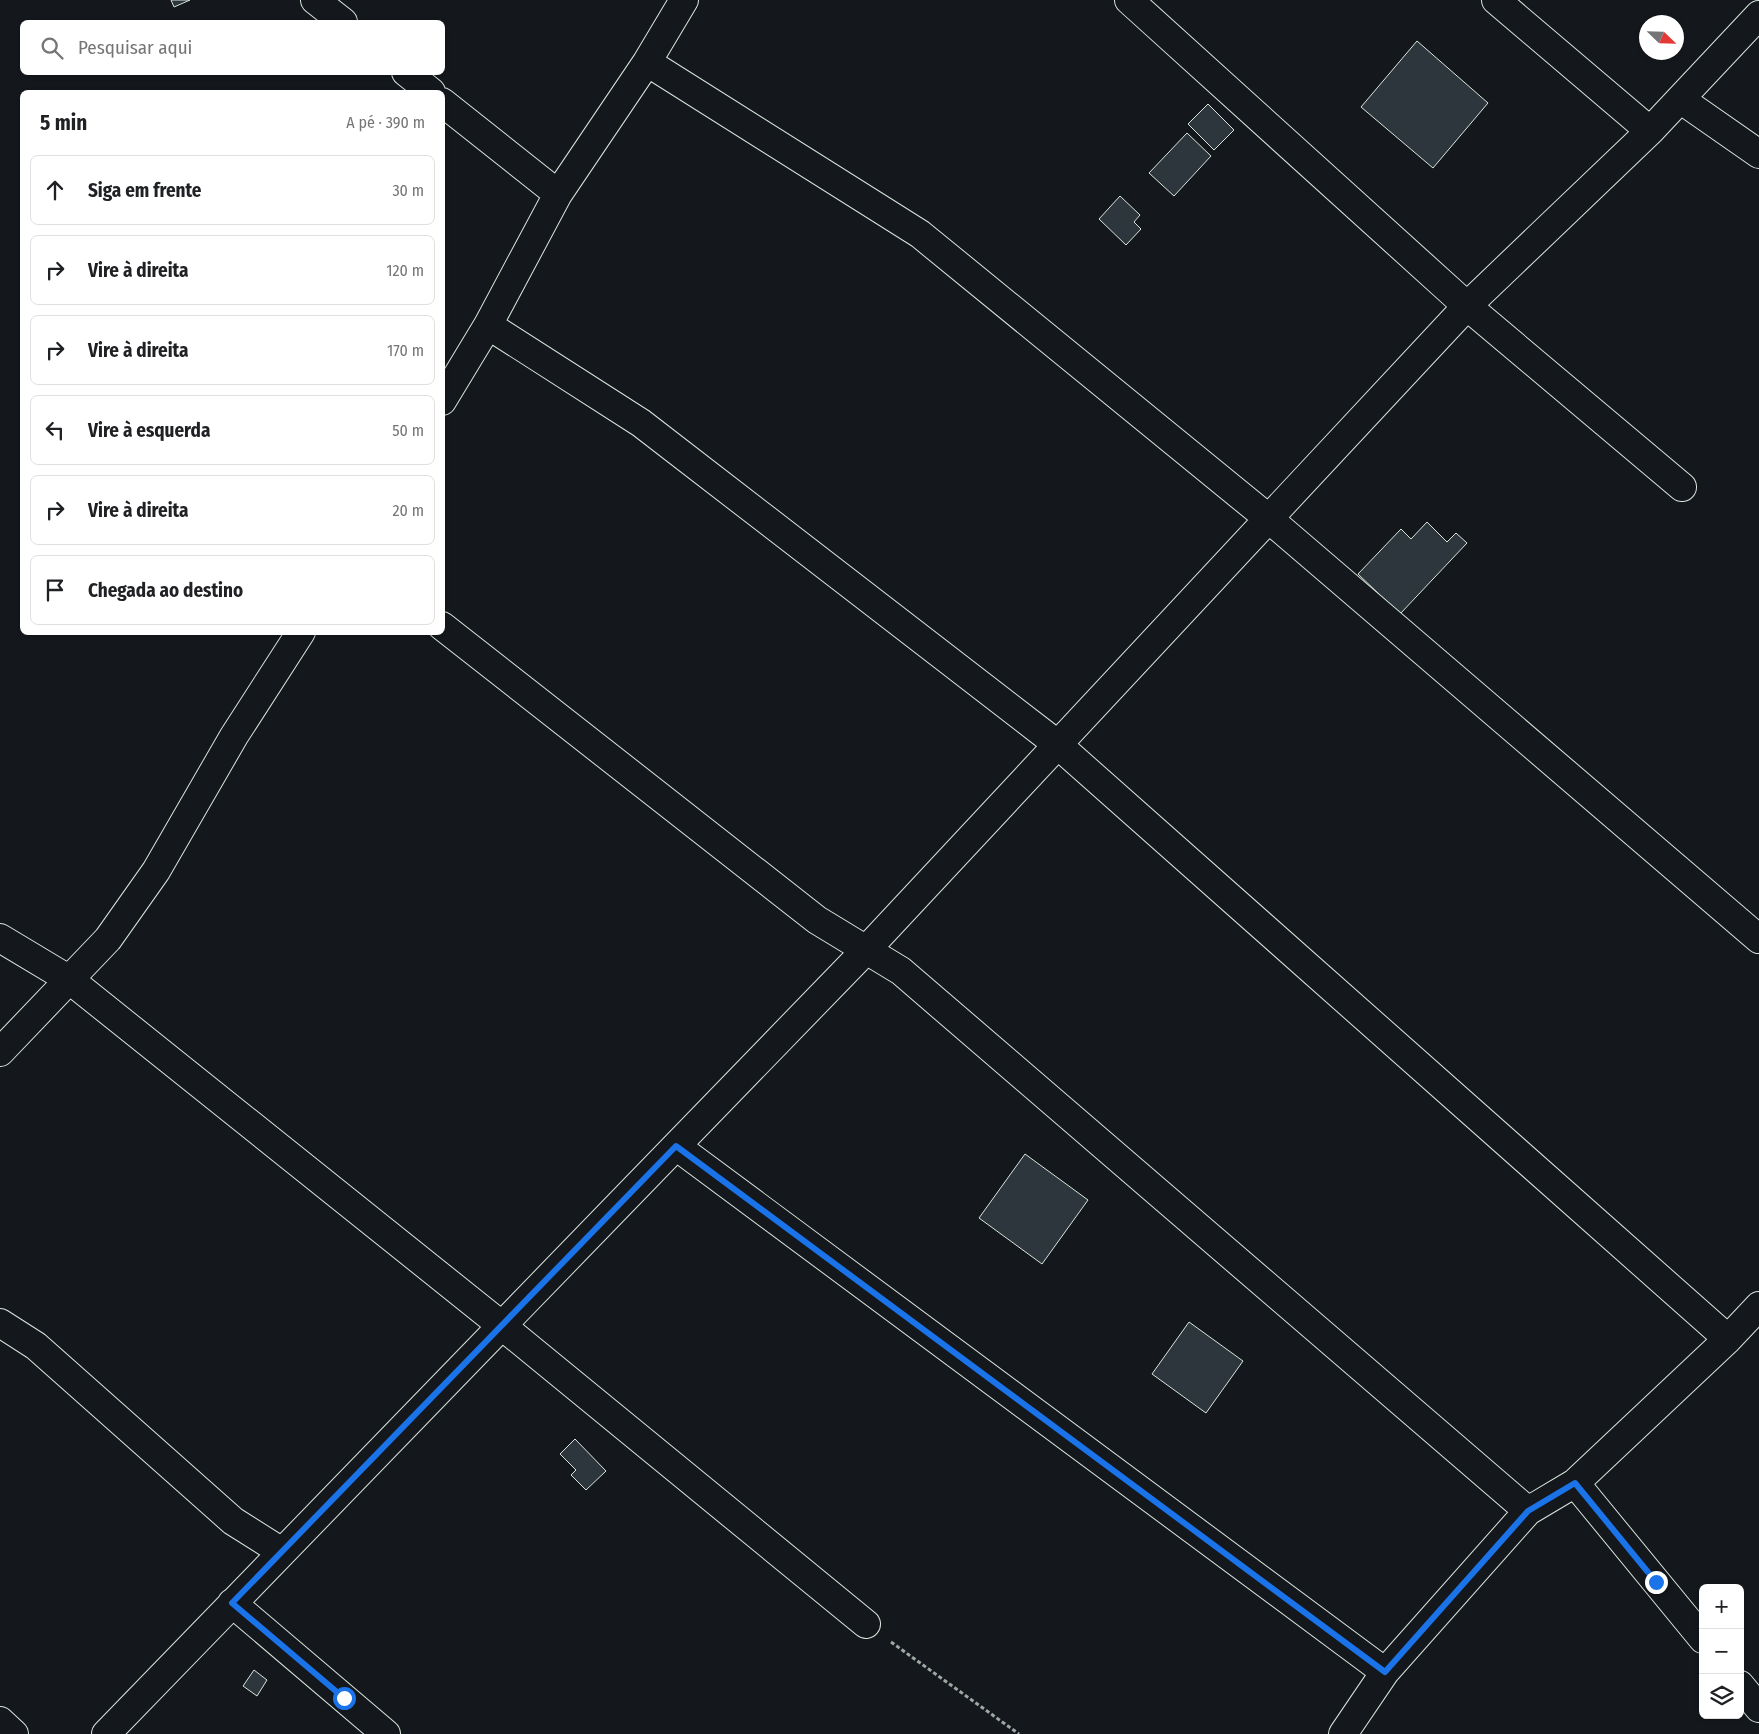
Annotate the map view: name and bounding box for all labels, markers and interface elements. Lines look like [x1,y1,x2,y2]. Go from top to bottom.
north arrow [1639,15,1684,60]
search box [20,20,445,75]
icon: search [38,34,66,62]
text: Pesquisar aqui [78,36,192,59]
text: 5 min [40,110,87,136]
text: A pé · 390 m [346,113,425,132]
icon: ahead [41,176,69,204]
text: Siga em frente [88,179,202,202]
text: 30 m [392,181,424,200]
icon: right [41,256,69,284]
text: Vire à direita [88,259,189,282]
text: 120 m [386,261,424,280]
icon: right [41,336,69,364]
text: Vire à direita [88,339,189,362]
text: 170 m [387,341,424,360]
icon: left [41,416,69,444]
text: Vire à esquerda [88,419,210,442]
text: 50 m [392,421,424,440]
icon: right [41,496,69,524]
text: Vire à direita [88,499,189,522]
text: 20 m [393,501,424,520]
icon: arrive [41,576,69,604]
text: Chegada ao destino [88,579,243,602]
route end [1645,1571,1668,1594]
map controls [1699,1584,1744,1719]
button: + [1699,1584,1744,1629]
button: − [1699,1629,1744,1674]
button: layers [1699,1674,1744,1719]
route start [333,1687,356,1710]

